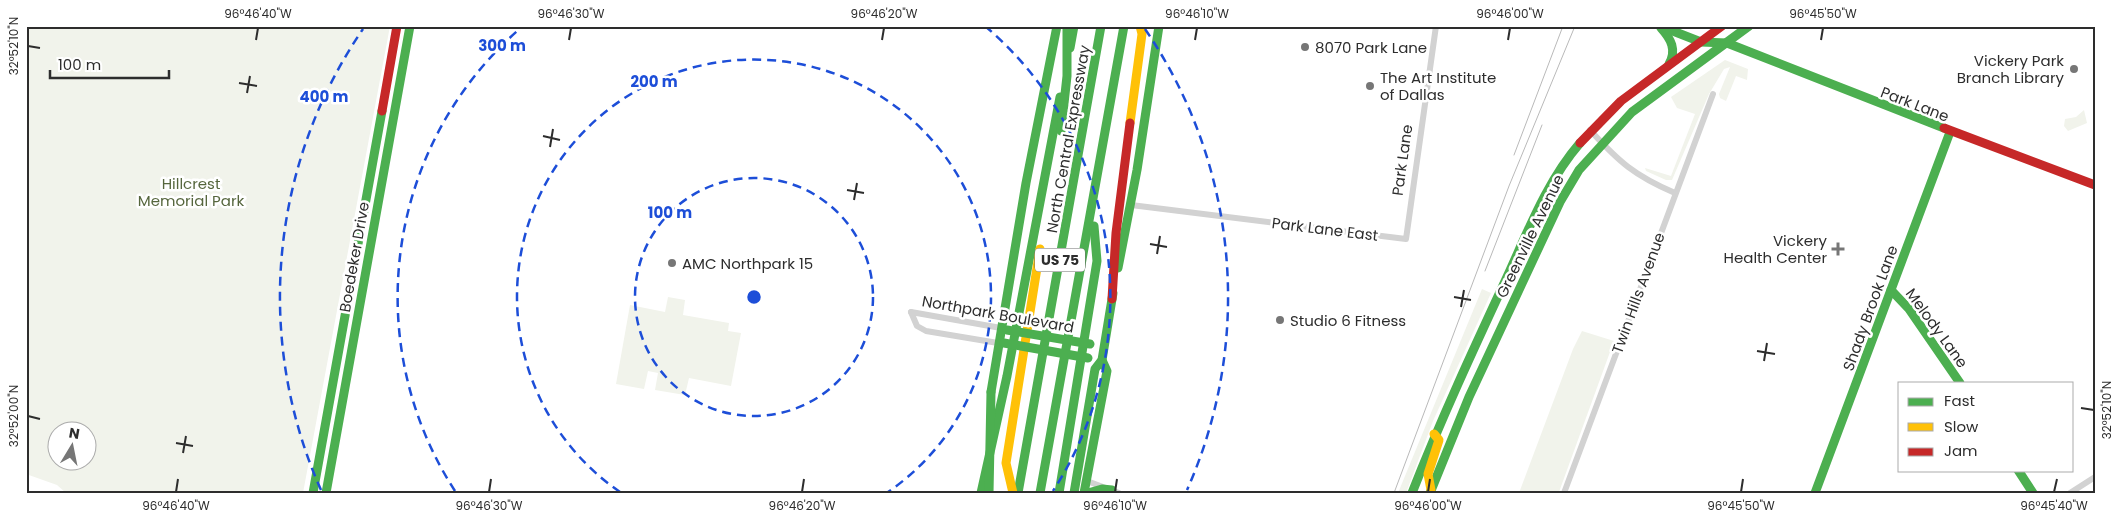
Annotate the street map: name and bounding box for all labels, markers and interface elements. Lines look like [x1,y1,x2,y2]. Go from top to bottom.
text: 96°46'40"W [224,5,292,22]
text: 96°46'30"W [538,5,605,22]
text: 96°46'20"W [851,5,918,22]
text: 96°46'10"W [1165,5,1229,22]
text: 96°46'00"W [1476,5,1544,22]
text: 96°45'50"W [1789,5,1857,22]
text: 32°52'10"N [5,17,22,75]
text: 300 m [478,35,526,56]
place label: 8070 Park Lane [1315,37,1427,58]
marker: 8070 Park Lane [1299,41,1311,53]
street label: North Central Expressway [1041,43,1095,235]
scale bar [50,48,169,80]
place label: Vickery Park Branch Library [1957,50,2065,88]
text: 100 m [58,54,101,75]
marker: Vickery Park Branch Library [2068,63,2080,75]
place label: The Art Institute of Dallas [1380,67,1496,105]
text: 200 m [630,71,678,92]
marker: The Art Institute of Dallas [1364,80,1376,92]
street label: Park Lane [1878,81,1952,127]
text: 400 m [300,86,349,107]
street label: Park Lane [1387,123,1417,197]
street label: Greenville Avenue [1491,171,1569,301]
park label: Hillcrest Memorial Park [138,173,245,211]
street label: Boedeker Drive [334,200,374,314]
text: 100 m [648,202,692,223]
street label: Park Lane East [1271,212,1379,246]
street label: Twin Hills Avenue [1606,230,1670,356]
place label: Vickery Health Center [1724,230,1828,268]
marker: Vickery Health Center [1831,242,1845,256]
street label: Shady Brook Lane [1837,242,1903,374]
road number: US 75 [1035,248,1085,272]
place label: AMC Northpark 15 [682,253,813,274]
marker: AMC Northpark 15 [666,257,678,269]
street label: Melody Lane [1901,284,1973,372]
centre of rings [745,288,763,306]
street label: Northpark Boulevard [920,290,1076,338]
place label: Studio 6 Fitness [1290,310,1406,331]
marker: Studio 6 Fitness [1274,314,1286,326]
text: 32°52'10"N [2098,381,2115,439]
legend [1898,382,2074,472]
text: 32°52'00"N [5,385,22,447]
text: Fast [1944,390,1975,411]
text: Slow [1944,416,1979,437]
north arrow [48,422,98,472]
text: N [67,422,81,444]
text: Jam [1944,440,1978,461]
text: 96°46'40"W [142,497,210,514]
text: 96°46'30"W [456,497,523,514]
text: 96°46'20"W [769,497,836,514]
text: 96°46'10"W [1083,497,1147,514]
text: 96°46'00"W [1394,497,1462,514]
text: 96°45'50"W [1707,497,1775,514]
text: 96°45'40"W [2020,497,2088,514]

